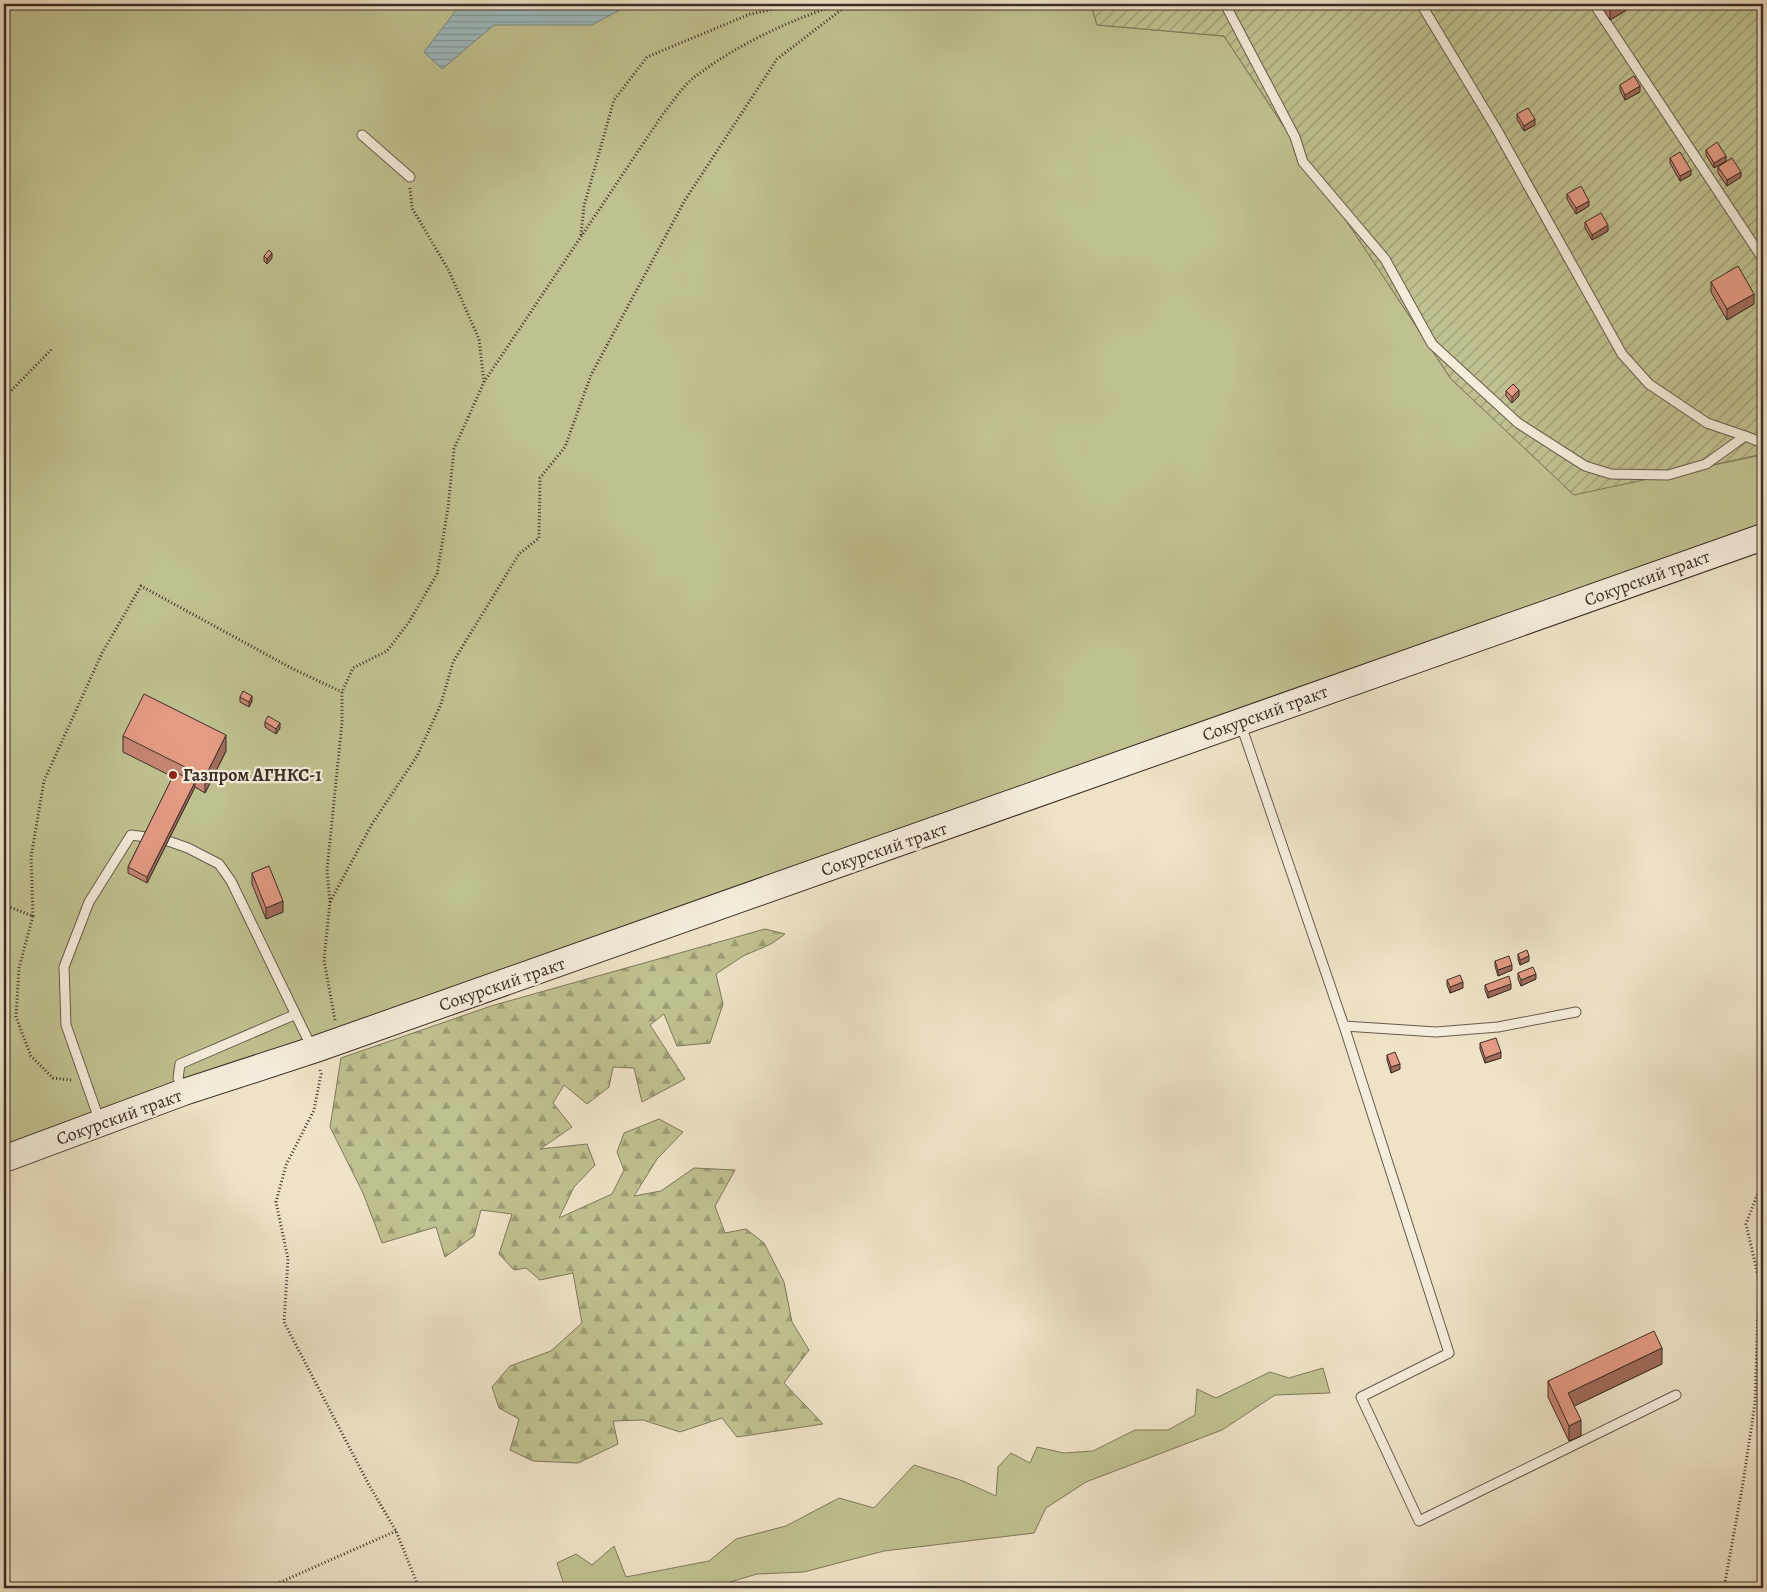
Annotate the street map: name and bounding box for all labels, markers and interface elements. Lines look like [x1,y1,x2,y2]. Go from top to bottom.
street label: Сокурский тракт [1581,544,1713,612]
street label: Сокурский тракт [1199,679,1331,747]
place label: Газпром АГНКС-1 [183,763,322,787]
marker: Газпром АГНКС-1 [167,769,179,781]
street label: Сокурский тракт [818,816,950,882]
street label: Сокурский тракт [436,951,568,1017]
street label: Сокурский тракт [53,1083,185,1151]

